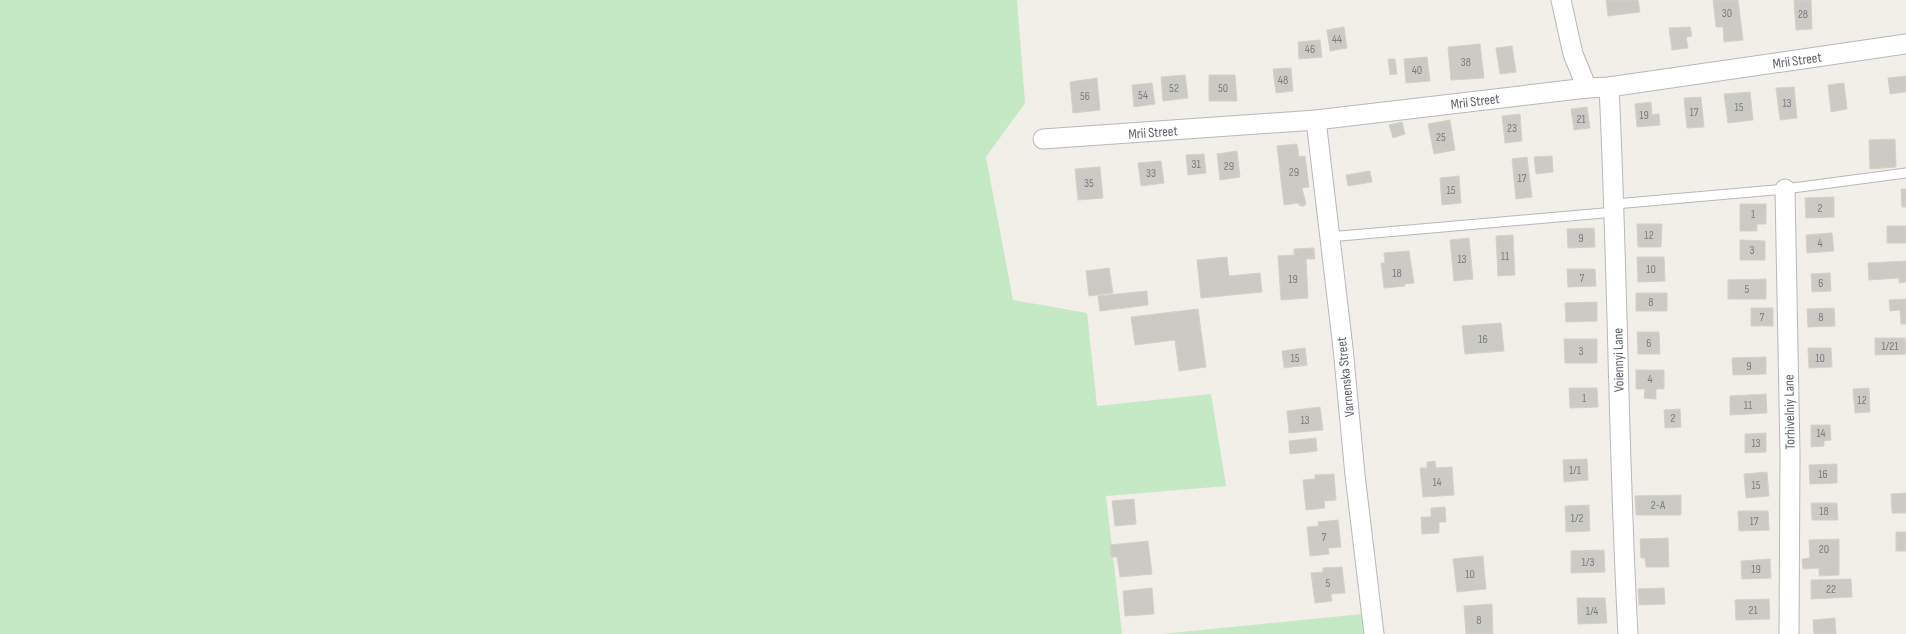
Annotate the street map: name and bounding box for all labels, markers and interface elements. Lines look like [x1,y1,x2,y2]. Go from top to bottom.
house number: 30 [1722,6,1732,21]
house number: 28 [1798,7,1808,22]
house number: 44 [1332,32,1342,47]
house number: 46 [1305,42,1315,57]
street label: Mrii Street [1771,49,1823,72]
house number: 38 [1461,55,1471,70]
house number: 40 [1412,63,1422,78]
house number: 48 [1278,73,1288,88]
house number: 52 [1169,81,1179,96]
house number: 50 [1218,81,1228,96]
house number: 54 [1138,88,1148,103]
house number: 56 [1080,89,1090,104]
street label: Mrii Street [1450,90,1501,113]
house number: 13 [1782,96,1792,111]
house number: 15 [1734,100,1744,115]
house number: 17 [1690,105,1699,120]
house number: 19 [1639,108,1649,123]
house number: 21 [1576,112,1586,127]
house number: 23 [1507,121,1517,136]
street label: Mrii Street [1128,122,1178,143]
house number: 25 [1436,130,1446,145]
house number: 31 [1191,157,1201,172]
house number: 29 [1224,159,1234,174]
house number: 29 [1289,165,1299,180]
house number: 33 [1146,166,1156,181]
house number: 17 [1518,171,1527,186]
house number: 35 [1084,176,1094,191]
house number: 15 [1446,183,1456,198]
house number: 2 [1818,201,1823,216]
house number: 1 [1751,207,1756,222]
house number: 12 [1644,228,1654,243]
house number: 9 [1578,231,1584,246]
house number: 4 [1817,236,1823,251]
house number: 3 [1749,243,1755,258]
house number: 11 [1501,249,1510,264]
house number: 13 [1457,252,1467,267]
house number: 10 [1646,262,1656,277]
house number: 18 [1392,266,1402,281]
house number: 7 [1580,271,1585,286]
house number: 19 [1288,272,1298,287]
house number: 6 [1818,276,1824,291]
house number: 5 [1745,282,1750,297]
house number: 8 [1648,295,1654,310]
house number: 7 [1760,310,1765,325]
house number: 8 [1818,310,1824,325]
street label: Voiennyi Lane [1609,328,1628,392]
house number: 16 [1478,332,1488,347]
street label: Varnenska Street [1333,336,1358,418]
house number: 6 [1646,336,1652,351]
house number: 1/21 [1881,339,1899,354]
house number: 3 [1578,344,1584,359]
house number: 15 [1290,351,1300,366]
house number: 10 [1815,351,1825,366]
house number: 9 [1746,359,1752,374]
house number: 4 [1647,372,1653,387]
street label: Torhivelniy Lane [1780,374,1799,450]
house number: 1 [1582,391,1587,406]
house number: 12 [1857,393,1867,408]
house number: 11 [1744,398,1753,413]
house number: 2 [1671,411,1676,426]
house number: 13 [1300,413,1310,428]
house number: 14 [1816,426,1826,441]
house number: 13 [1751,436,1761,451]
house number: 1/1 [1569,463,1582,478]
house number: 16 [1818,467,1828,482]
house number: 14 [1432,475,1442,490]
house number: 15 [1751,478,1761,493]
house number: 2-А [1651,498,1666,513]
house number: 18 [1819,504,1829,519]
house number: 1/2 [1571,511,1583,526]
house number: 17 [1750,514,1759,529]
house number: 7 [1322,530,1327,545]
house number: 20 [1819,542,1829,557]
house number: 1/3 [1582,555,1594,570]
house number: 19 [1751,562,1761,577]
house number: 10 [1465,567,1475,582]
house number: 5 [1326,576,1331,591]
house number: 22 [1826,582,1836,597]
house number: 21 [1748,603,1758,618]
house number: 1/4 [1586,604,1598,619]
house number: 8 [1476,613,1482,628]

